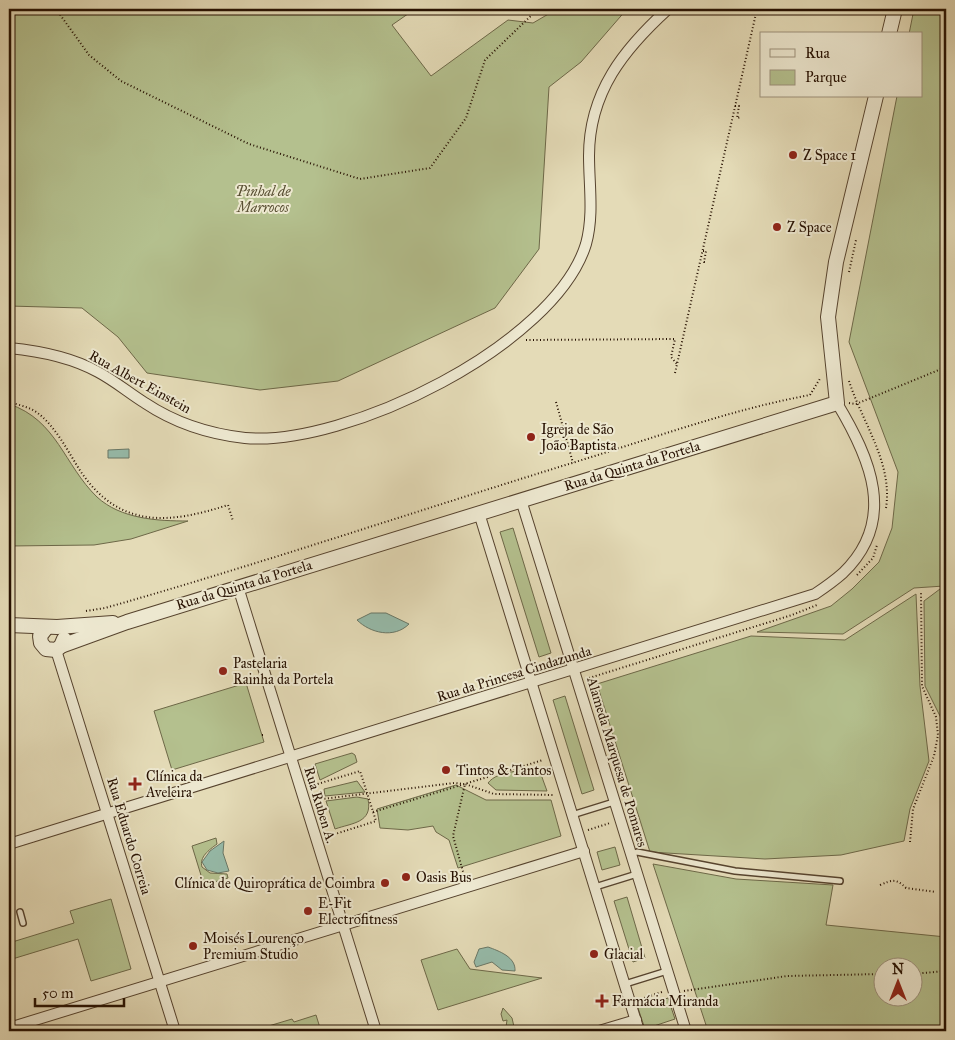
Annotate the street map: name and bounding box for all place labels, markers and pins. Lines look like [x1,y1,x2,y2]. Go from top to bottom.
place label: Z Space 1 [803,147,856,164]
marker: Z Space 1 [787,149,799,161]
place label: Z Space [787,219,832,236]
marker: Z Space [771,221,783,233]
place label: Igreja de São João Baptista [539,421,617,455]
marker: Igreja de São João Baptista [525,431,537,443]
place label: Pastelaria Rainha da Portela [233,655,333,688]
marker: Pastelaria Rainha da Portela [217,665,229,677]
place label: Tintos & Tantos [456,762,551,779]
marker: Tintos & Tantos [440,764,452,776]
place label: Clínica da Aveleira [145,768,202,801]
marker: Clínica da Aveleira [128,777,142,791]
place label: Oasis Bus [416,869,471,886]
marker: Oasis Bus [400,871,412,883]
place label: Clínica de Quiroprática de Coimbra [174,875,375,892]
marker: Clínica de Quiroprática de Coimbra [379,877,391,889]
place label: E-Fit Electrofitness [318,895,397,928]
marker: E-Fit Electrofitness [302,905,314,917]
place label: Moisés Lourenço Premium Studio [203,930,304,963]
marker: Moisés Lourenço Premium Studio [187,940,199,952]
place label: Glacial [604,946,644,963]
marker: Glacial [588,948,600,960]
place label: Farmácia Miranda [612,993,718,1010]
marker: Farmácia Miranda [596,995,608,1007]

